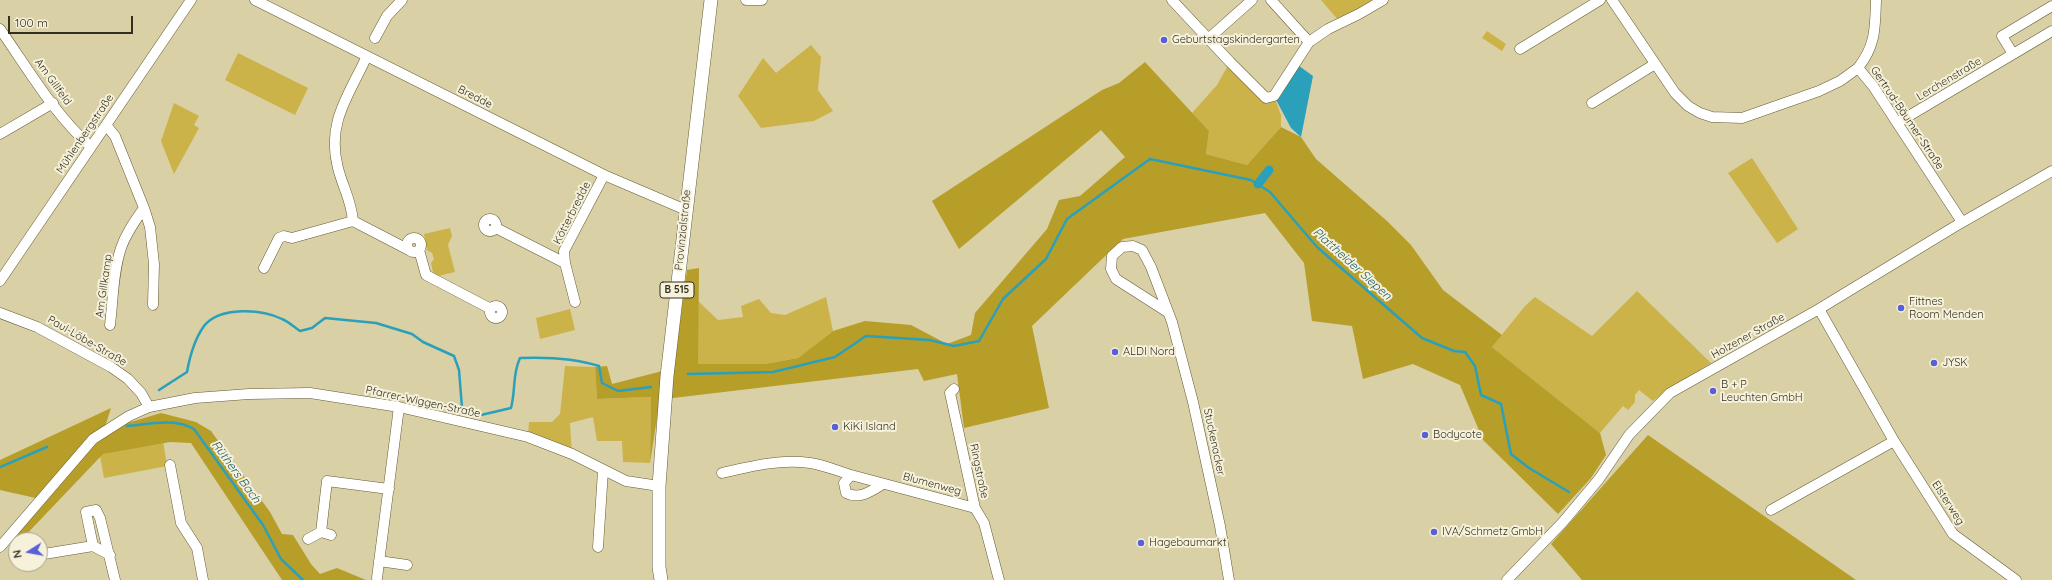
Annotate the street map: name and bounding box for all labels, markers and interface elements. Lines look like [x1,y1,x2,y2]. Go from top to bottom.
scale bar [10,8,135,34]
text: 100 m [15,15,48,30]
place label: Geburtstagskindergarten [1172,33,1300,47]
marker: Geburtstagskindergarten [1159,35,1169,45]
street label: Lerchenstraße [1914,55,1984,103]
street label: Am Gillfeld [32,56,74,108]
street label: Gertrud-Bäumer-Straße [1868,64,1946,172]
street label: Bredde [456,83,494,111]
street label: Mühlenbergstraße [54,92,116,176]
street label: Kötterbredde [551,180,593,246]
street label: Provinzialstraße [672,189,694,271]
water label: Plattheider Siepen [1310,225,1394,303]
street label: Am Gillkamp [93,253,115,319]
road number: B 515 [660,282,694,298]
place label: Fittnes Room Menden [1909,295,1984,321]
marker: Fittnes Room Menden [1896,303,1906,313]
street label: Holzener Straße [1709,310,1787,362]
street label: Paul-Löbe-Straße [45,313,129,369]
place label: ALDI Nord [1123,345,1175,359]
marker: ALDI Nord [1110,347,1120,357]
place label: JYSK [1942,356,1968,370]
marker: JYSK [1929,358,1939,368]
place label: B + P Leuchten GmbH [1721,378,1803,404]
street label: Pfarrer-Wiggen-Straße [364,383,482,421]
marker: B + P Leuchten GmbH [1708,386,1718,396]
street label: Stuckenacker [1200,407,1228,477]
place label: KiKi Island [843,420,896,434]
marker: KiKi Island [830,422,840,432]
place label: Bodycote [1433,428,1482,442]
marker: Bodycote [1420,430,1430,440]
water label: Rüthers Bach [208,438,264,506]
street label: Ringstraße [967,443,991,499]
street label: Blumenweg [901,470,963,498]
street label: Elsterweg [1929,478,1967,528]
place label: IVA/Schmetz GmbH [1442,525,1543,539]
marker: IVA/Schmetz GmbH [1429,527,1439,537]
north arrow [8,532,48,572]
place label: Hagebaumarkt [1149,536,1226,550]
marker: Hagebaumarkt [1136,538,1146,548]
text: N [10,549,25,559]

